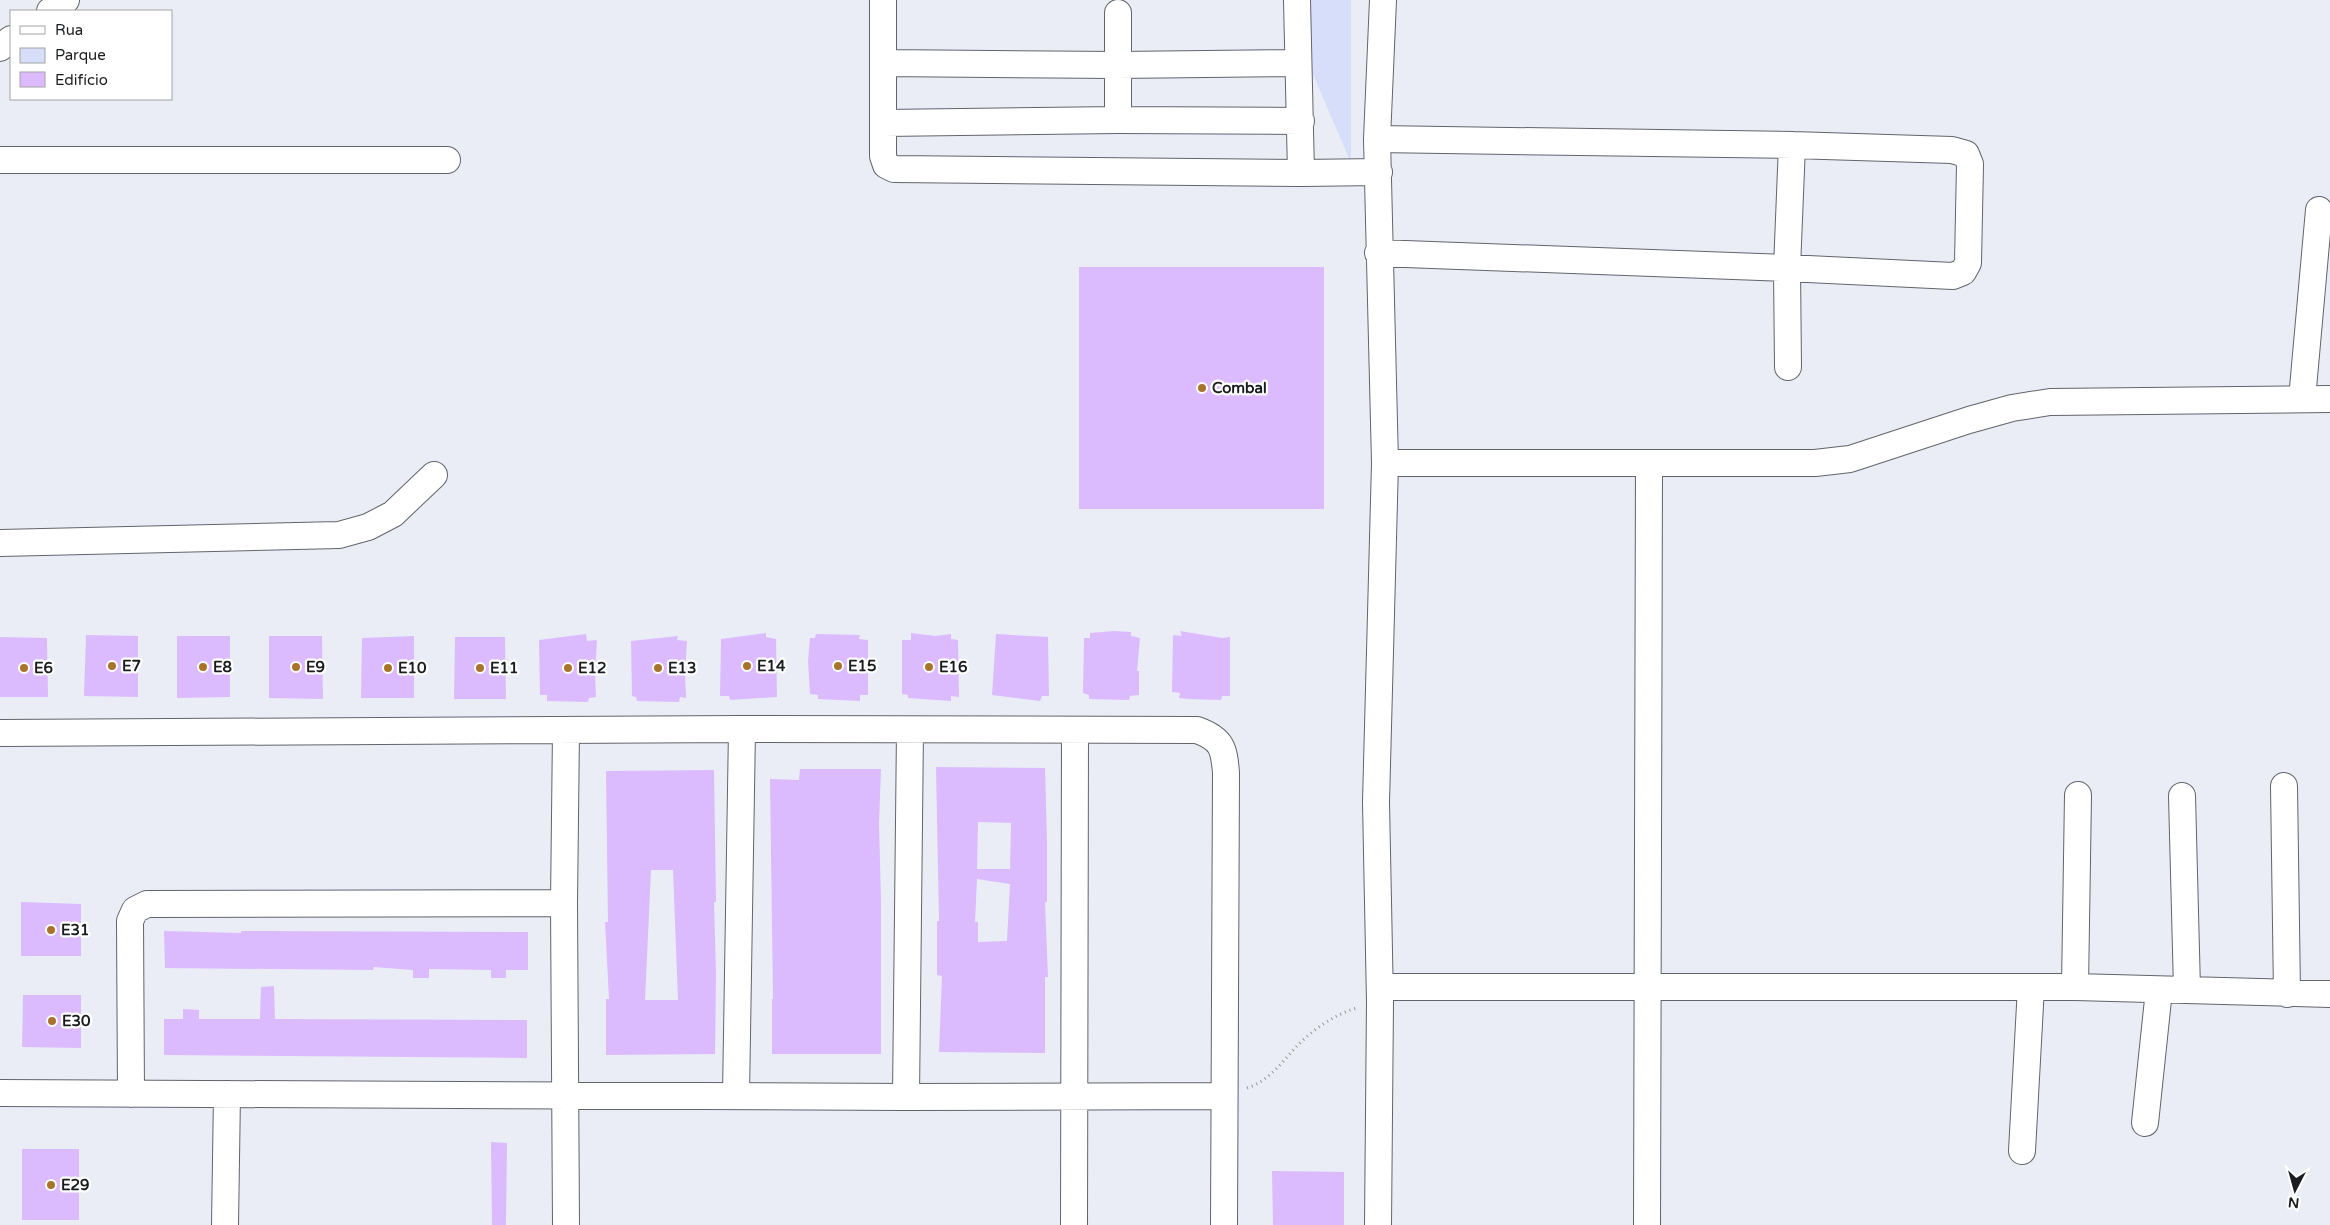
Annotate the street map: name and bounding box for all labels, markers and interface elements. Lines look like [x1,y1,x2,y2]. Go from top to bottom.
legend [10,10,172,100]
text: Rua [55,21,83,39]
text: Parque [55,46,106,64]
text: Edifício [55,71,108,89]
place label: Combal [1212,379,1267,397]
marker: Combal [1196,382,1208,394]
place label: E7 [122,657,141,675]
place label: E14 [757,657,786,675]
place label: E15 [848,657,876,675]
place label: E8 [213,658,233,676]
place label: E9 [306,658,325,676]
place label: E16 [939,658,967,676]
place label: E6 [34,659,53,677]
place label: E10 [398,659,427,677]
place label: E11 [490,659,518,677]
place label: E12 [578,659,606,677]
place label: E13 [668,659,696,677]
marker: E7 [106,660,118,672]
marker: E14 [741,660,753,672]
marker: E15 [832,660,844,672]
marker: E8 [197,661,209,673]
marker: E9 [290,661,302,673]
marker: E16 [923,661,935,673]
marker: E6 [18,662,30,674]
marker: E10 [382,662,394,674]
marker: E11 [474,662,486,674]
marker: E12 [562,662,574,674]
marker: E13 [652,662,664,674]
place label: E31 [61,921,89,939]
marker: E31 [45,924,57,936]
place label: E30 [62,1012,91,1030]
marker: E30 [46,1015,58,1027]
north arrow [2270,1165,2320,1215]
place label: E29 [61,1176,89,1194]
marker: E29 [45,1179,57,1191]
text: N [2287,1193,2300,1211]

